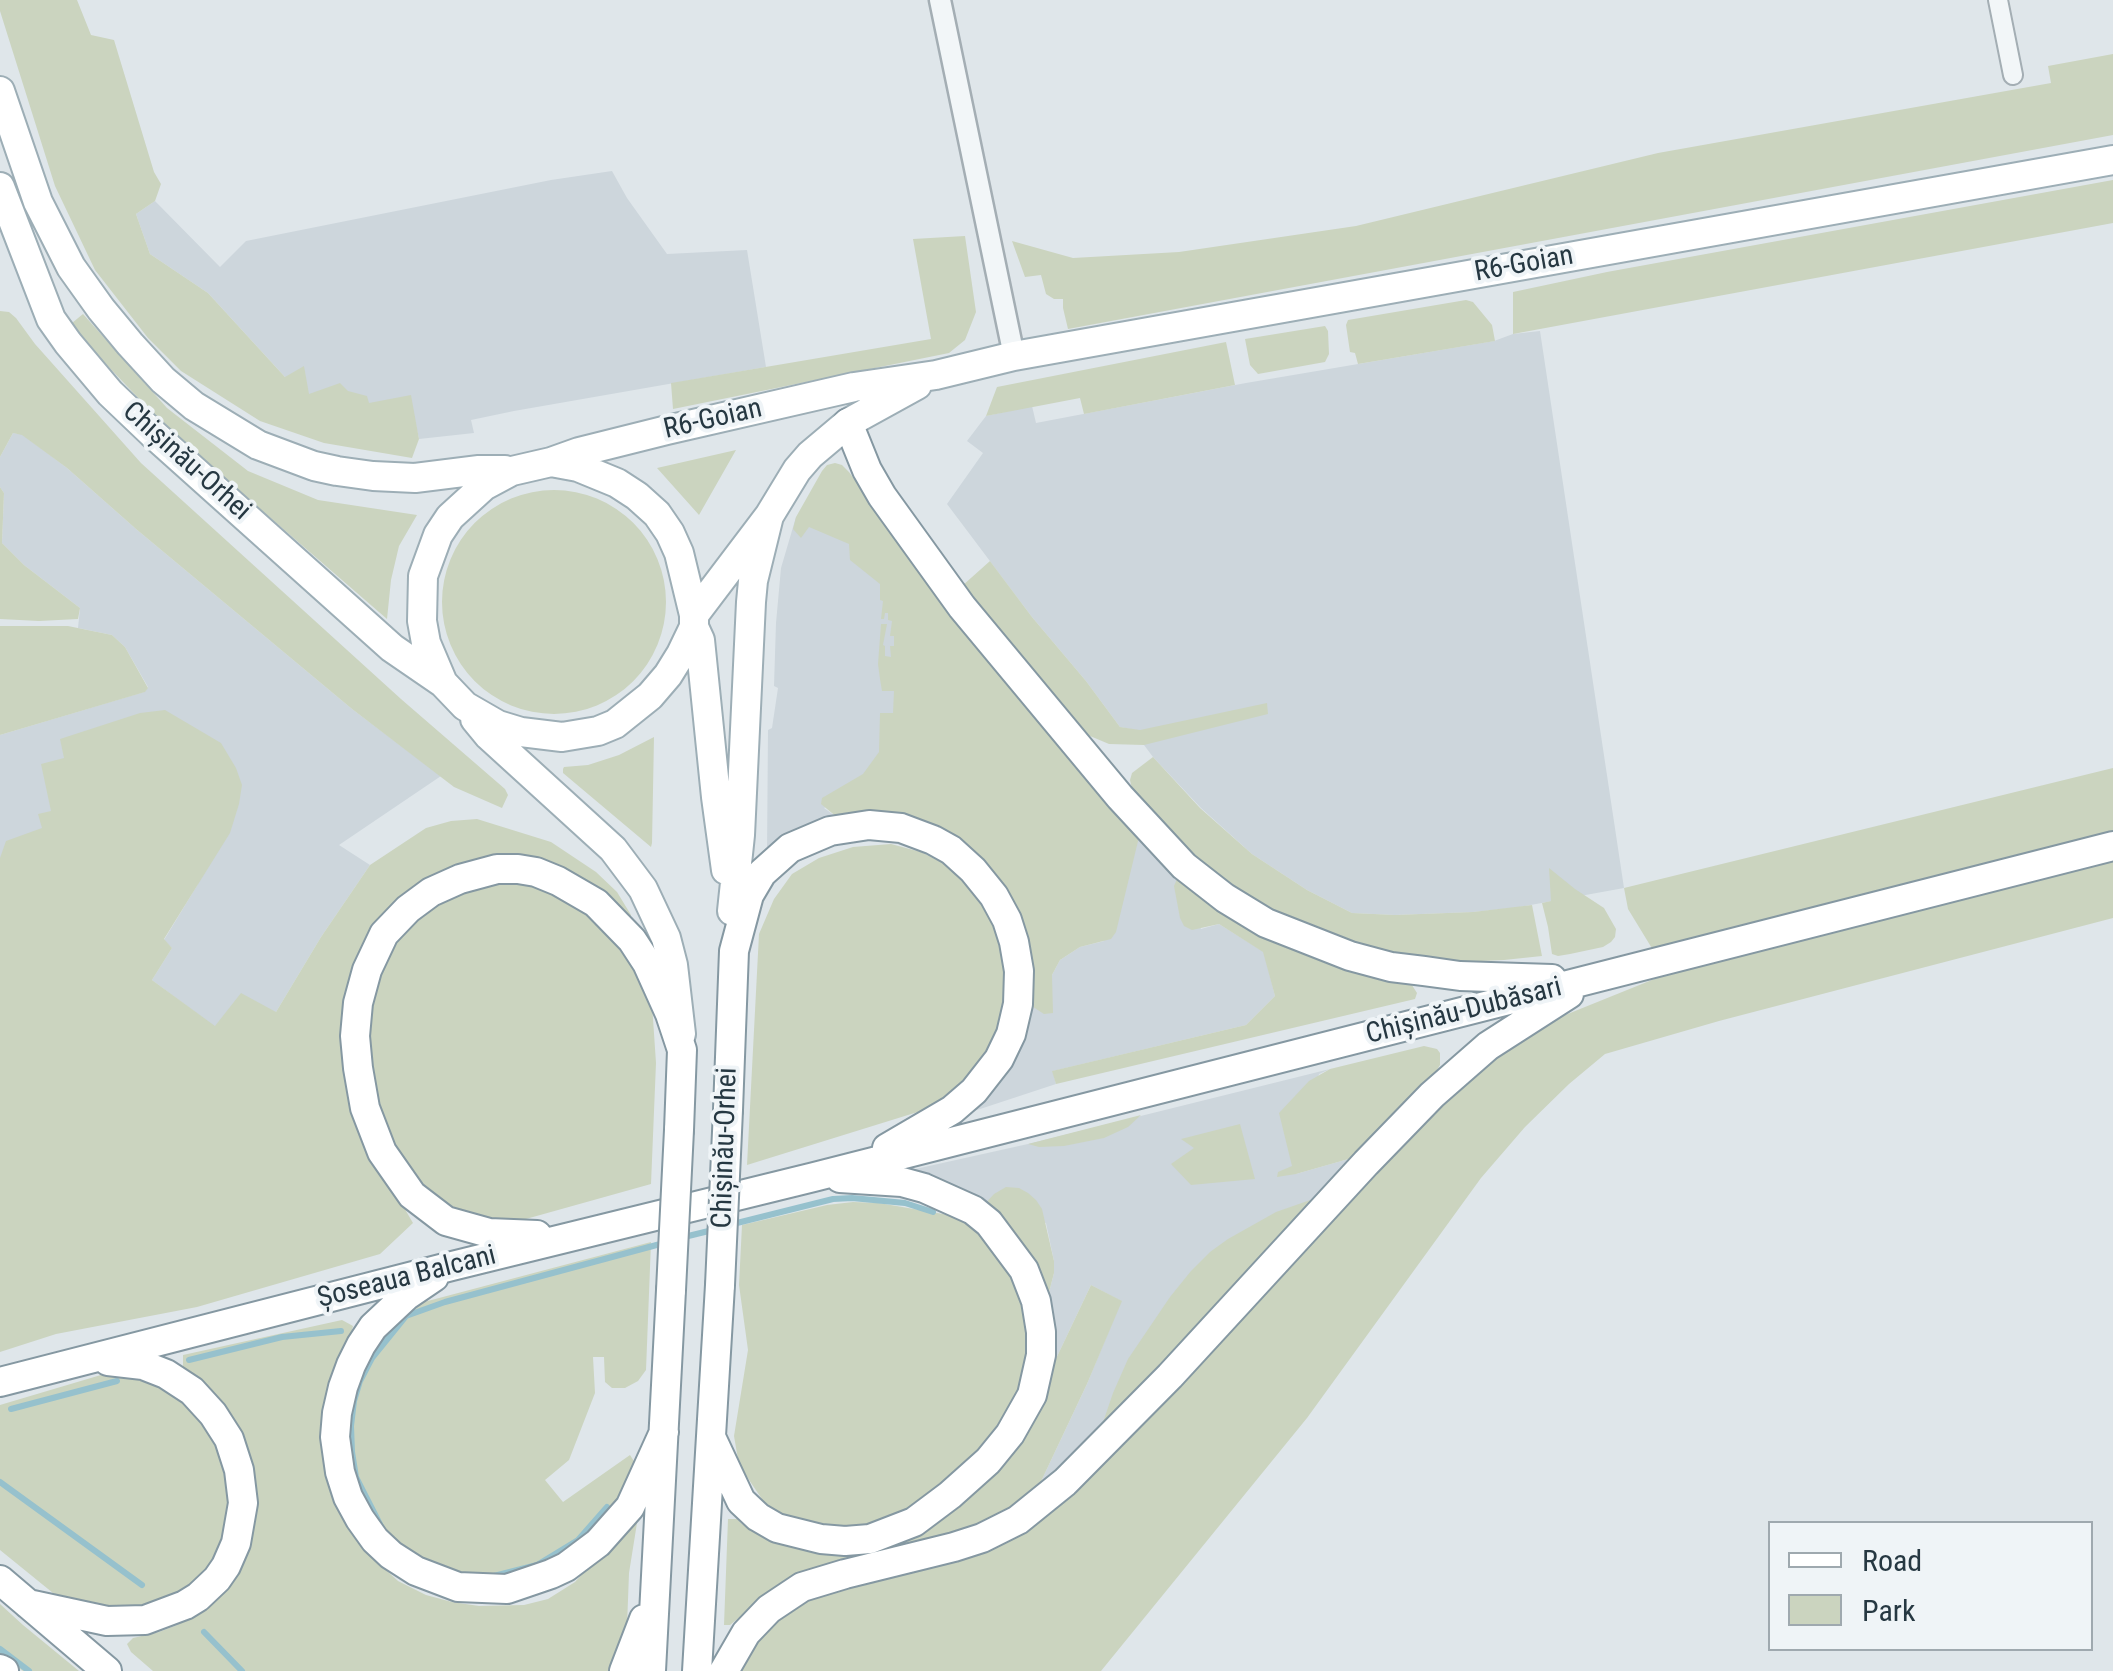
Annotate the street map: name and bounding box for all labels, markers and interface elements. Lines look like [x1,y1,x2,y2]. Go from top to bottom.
street label: R6-Goian [1472,240,1576,290]
street label: R6-Goian [661,392,765,448]
street label: Chișinău-Orhei [115,396,257,528]
street label: Chișinău-Dubăsari [1363,971,1565,1053]
street label: Chișinău-Orhei [706,1067,746,1229]
street label: Șoseaua Balcani [314,1240,500,1316]
legend [1768,1521,2093,1651]
text: Road [1862,1543,1922,1578]
text: Park [1862,1593,1916,1628]

